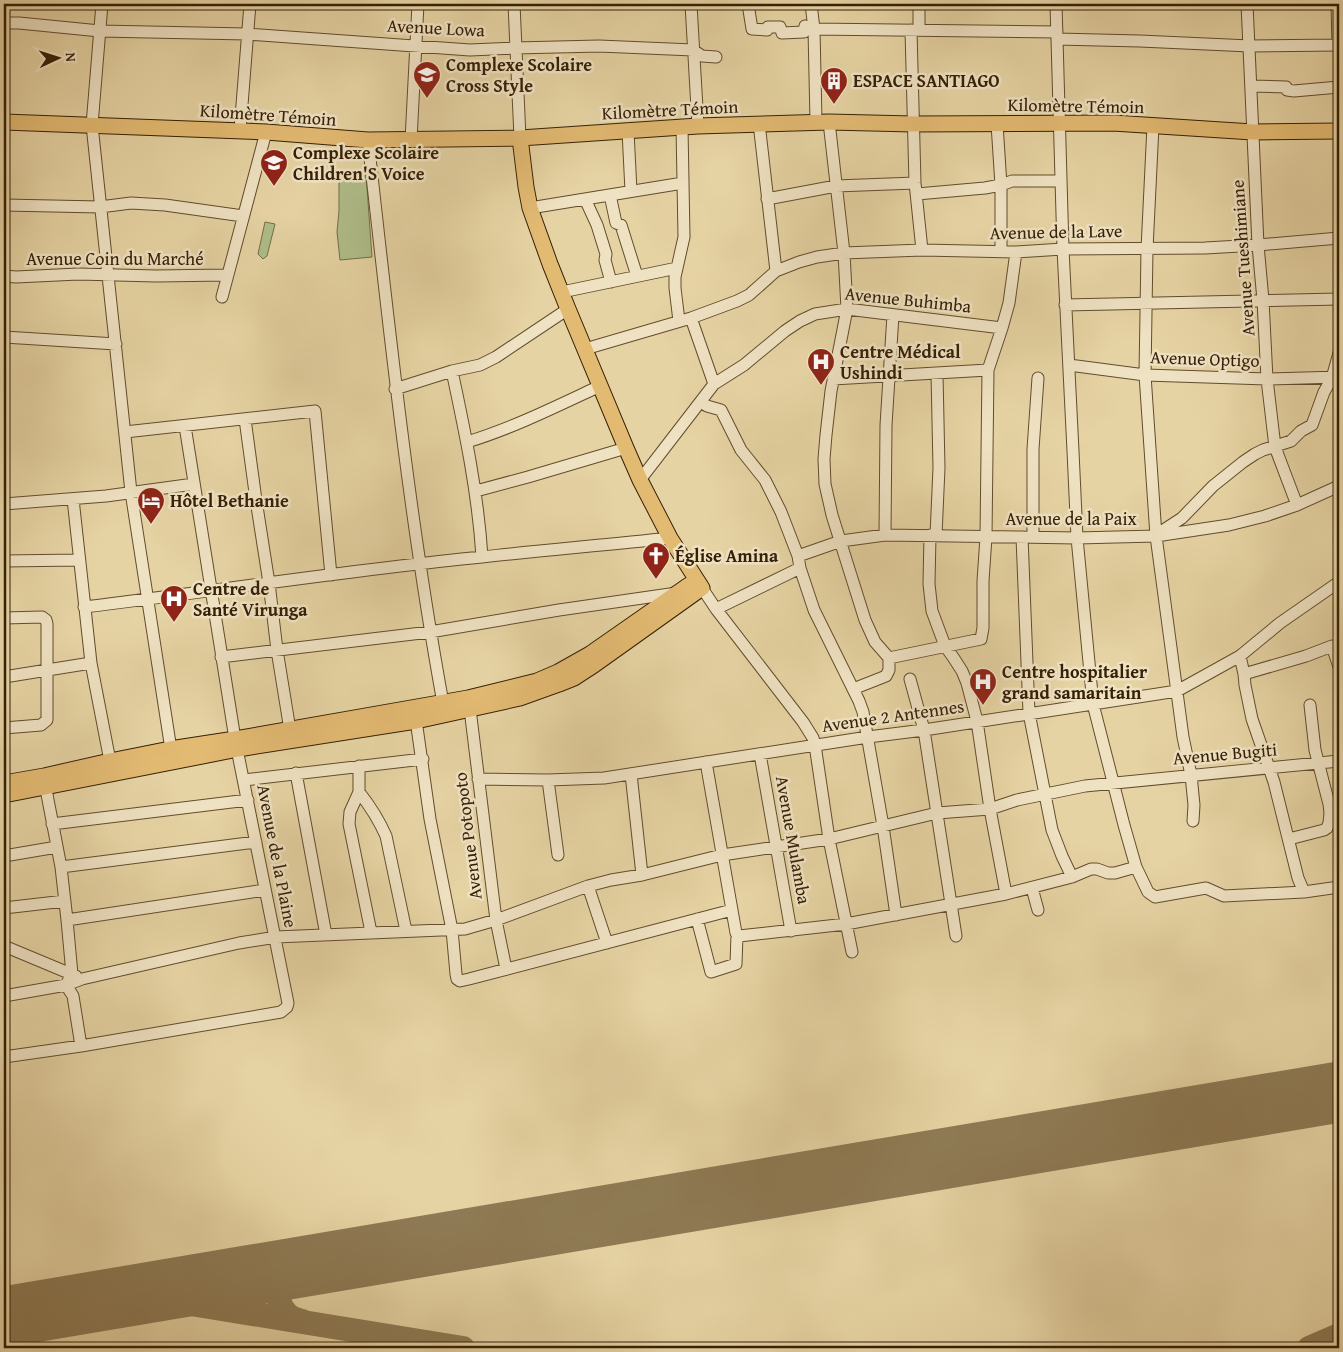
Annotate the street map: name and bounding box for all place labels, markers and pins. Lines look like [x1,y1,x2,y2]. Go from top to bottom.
place label: Complexe Scolaire Cross Style [446,51,592,99]
school or university icon: Complexe Scolaire Cross Style [412,60,442,99]
building icon: ESPACE SANTIAGO [819,66,849,105]
place label: ESPACE SANTIAGO [853,67,1000,94]
place label: Complexe Scolaire Children'S Voice [293,139,439,187]
school or university icon: Complexe Scolaire Children'S Voice [259,148,289,187]
place label: Centre Médical Ushindi [840,338,961,386]
hospital icon: Centre Médical Ushindi [806,347,836,386]
hotel icon: Hôtel Bethanie [136,486,166,525]
place label: Hôtel Bethanie [170,487,289,514]
church icon: Église Amina [641,541,671,580]
place label: Église Amina [675,542,779,569]
place label: Centre de Santé Virunga [193,575,308,623]
hospital icon: Centre de Santé Virunga [159,584,189,623]
place label: Centre hospitalier grand samaritain [1002,658,1148,706]
hospital icon: Centre hospitalier grand samaritain [968,667,998,706]

